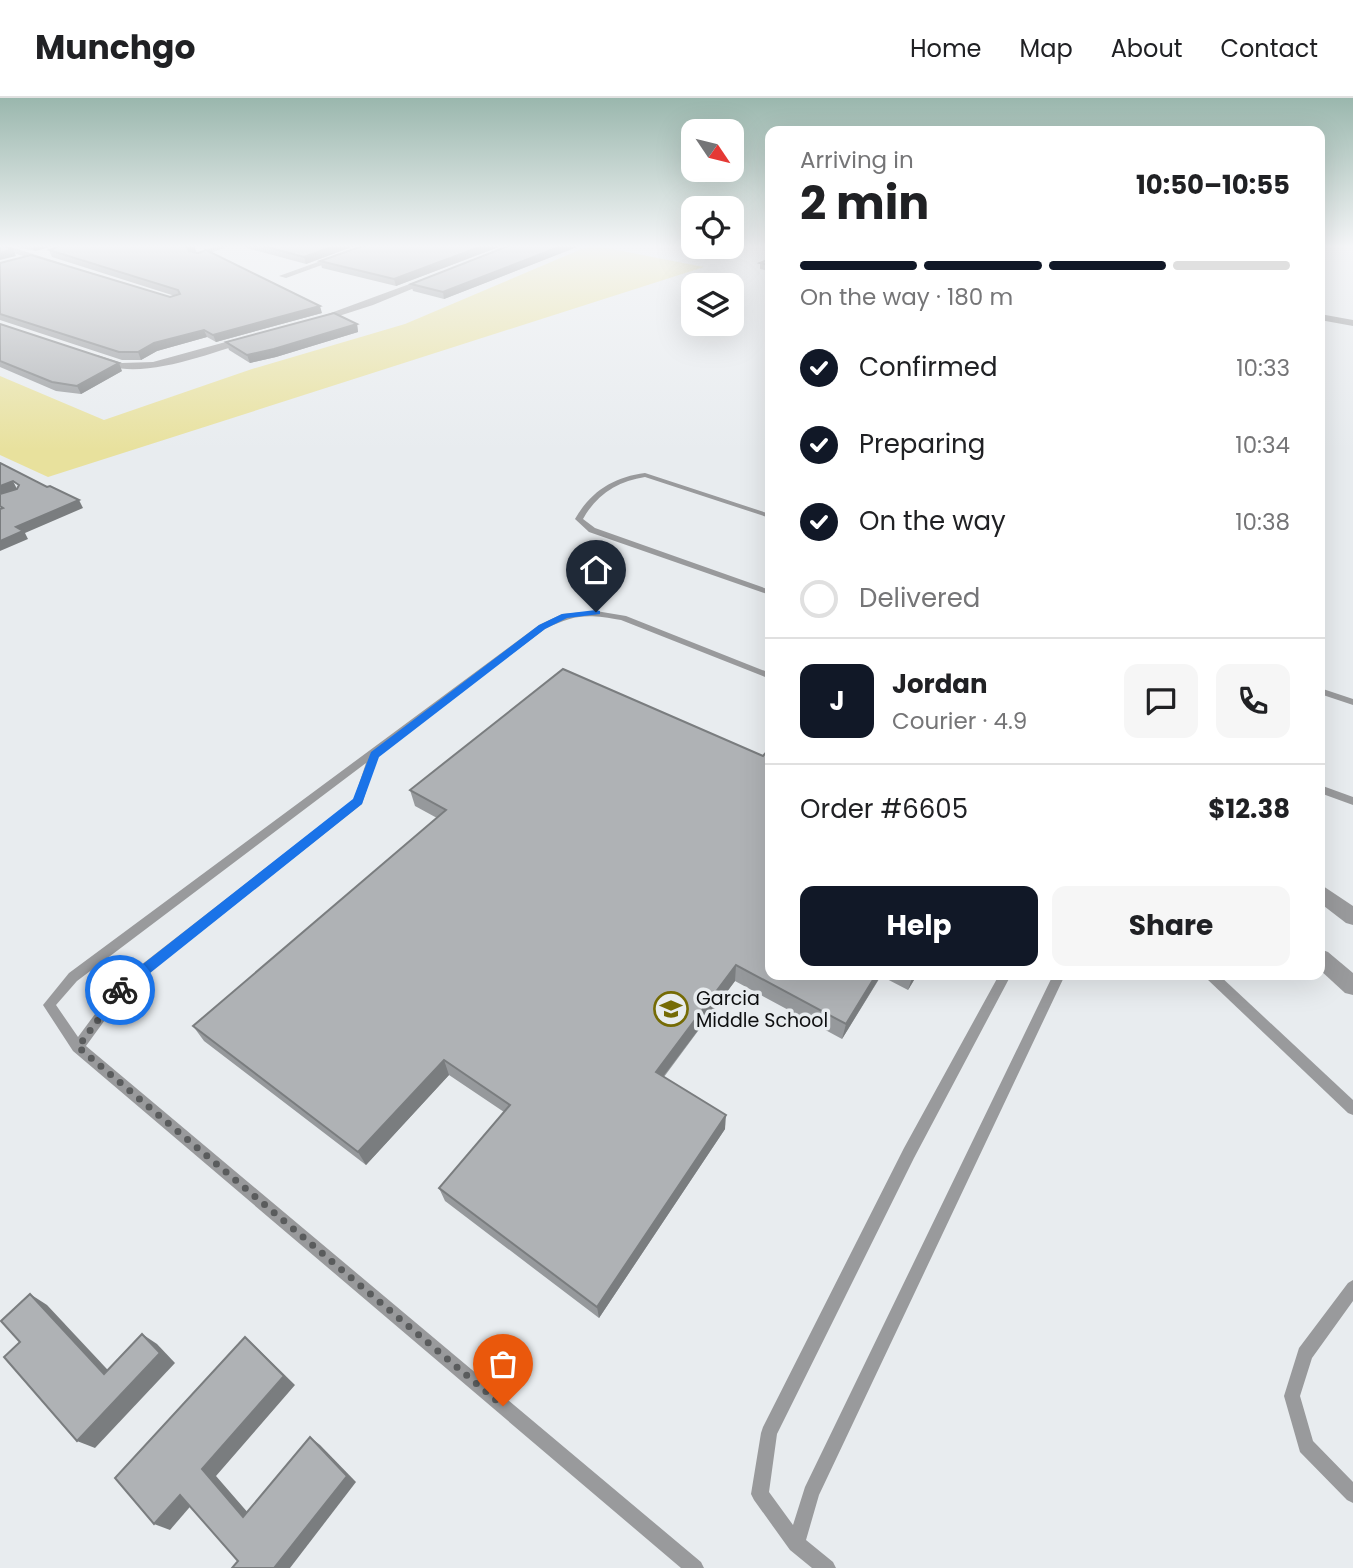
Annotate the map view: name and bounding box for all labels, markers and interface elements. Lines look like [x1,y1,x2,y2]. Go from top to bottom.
text: Munchgo [35,24,195,71]
text: Home [910,32,982,65]
text: Map [1020,32,1073,65]
text: About [1111,32,1182,65]
text: Contact [1220,32,1318,65]
north arrow [681,119,744,182]
map controls [681,119,744,336]
text: Arriving in [800,144,914,176]
text: 10:50–10:55 [1136,167,1290,203]
text: 2 min [800,171,929,235]
button: locate [681,196,744,259]
button: layers [681,273,744,336]
text: On the way · 180 m [800,281,1013,313]
icon: check [800,349,838,387]
text: Confirmed [859,349,997,385]
text: 10:33 [1236,352,1290,384]
icon: check [800,426,838,464]
text: Preparing [859,426,985,462]
text: 10:34 [1235,429,1290,461]
icon: check [800,503,838,541]
text: On the way [859,503,1006,539]
text: 10:38 [1235,506,1290,538]
pin [566,540,626,612]
icon: home [577,551,615,589]
text: Delivered [859,580,980,616]
button: chat [1124,664,1198,738]
button: phone [1216,664,1290,738]
text: Jordan [892,666,988,702]
text: J [829,683,845,719]
text: Courier · 4.9 [892,705,1027,737]
text: Order #6605 [800,791,968,827]
text: $12.38 [1208,791,1290,827]
button: Help [800,886,1038,966]
button: Share [1052,886,1290,966]
courier [85,955,155,1025]
icon: bike [101,971,139,1009]
place label: Garcia Middle School [696,985,828,1034]
school or university icon: Garcia Middle School [652,990,690,1028]
pin [473,1334,533,1406]
icon: bag [484,1345,522,1383]

